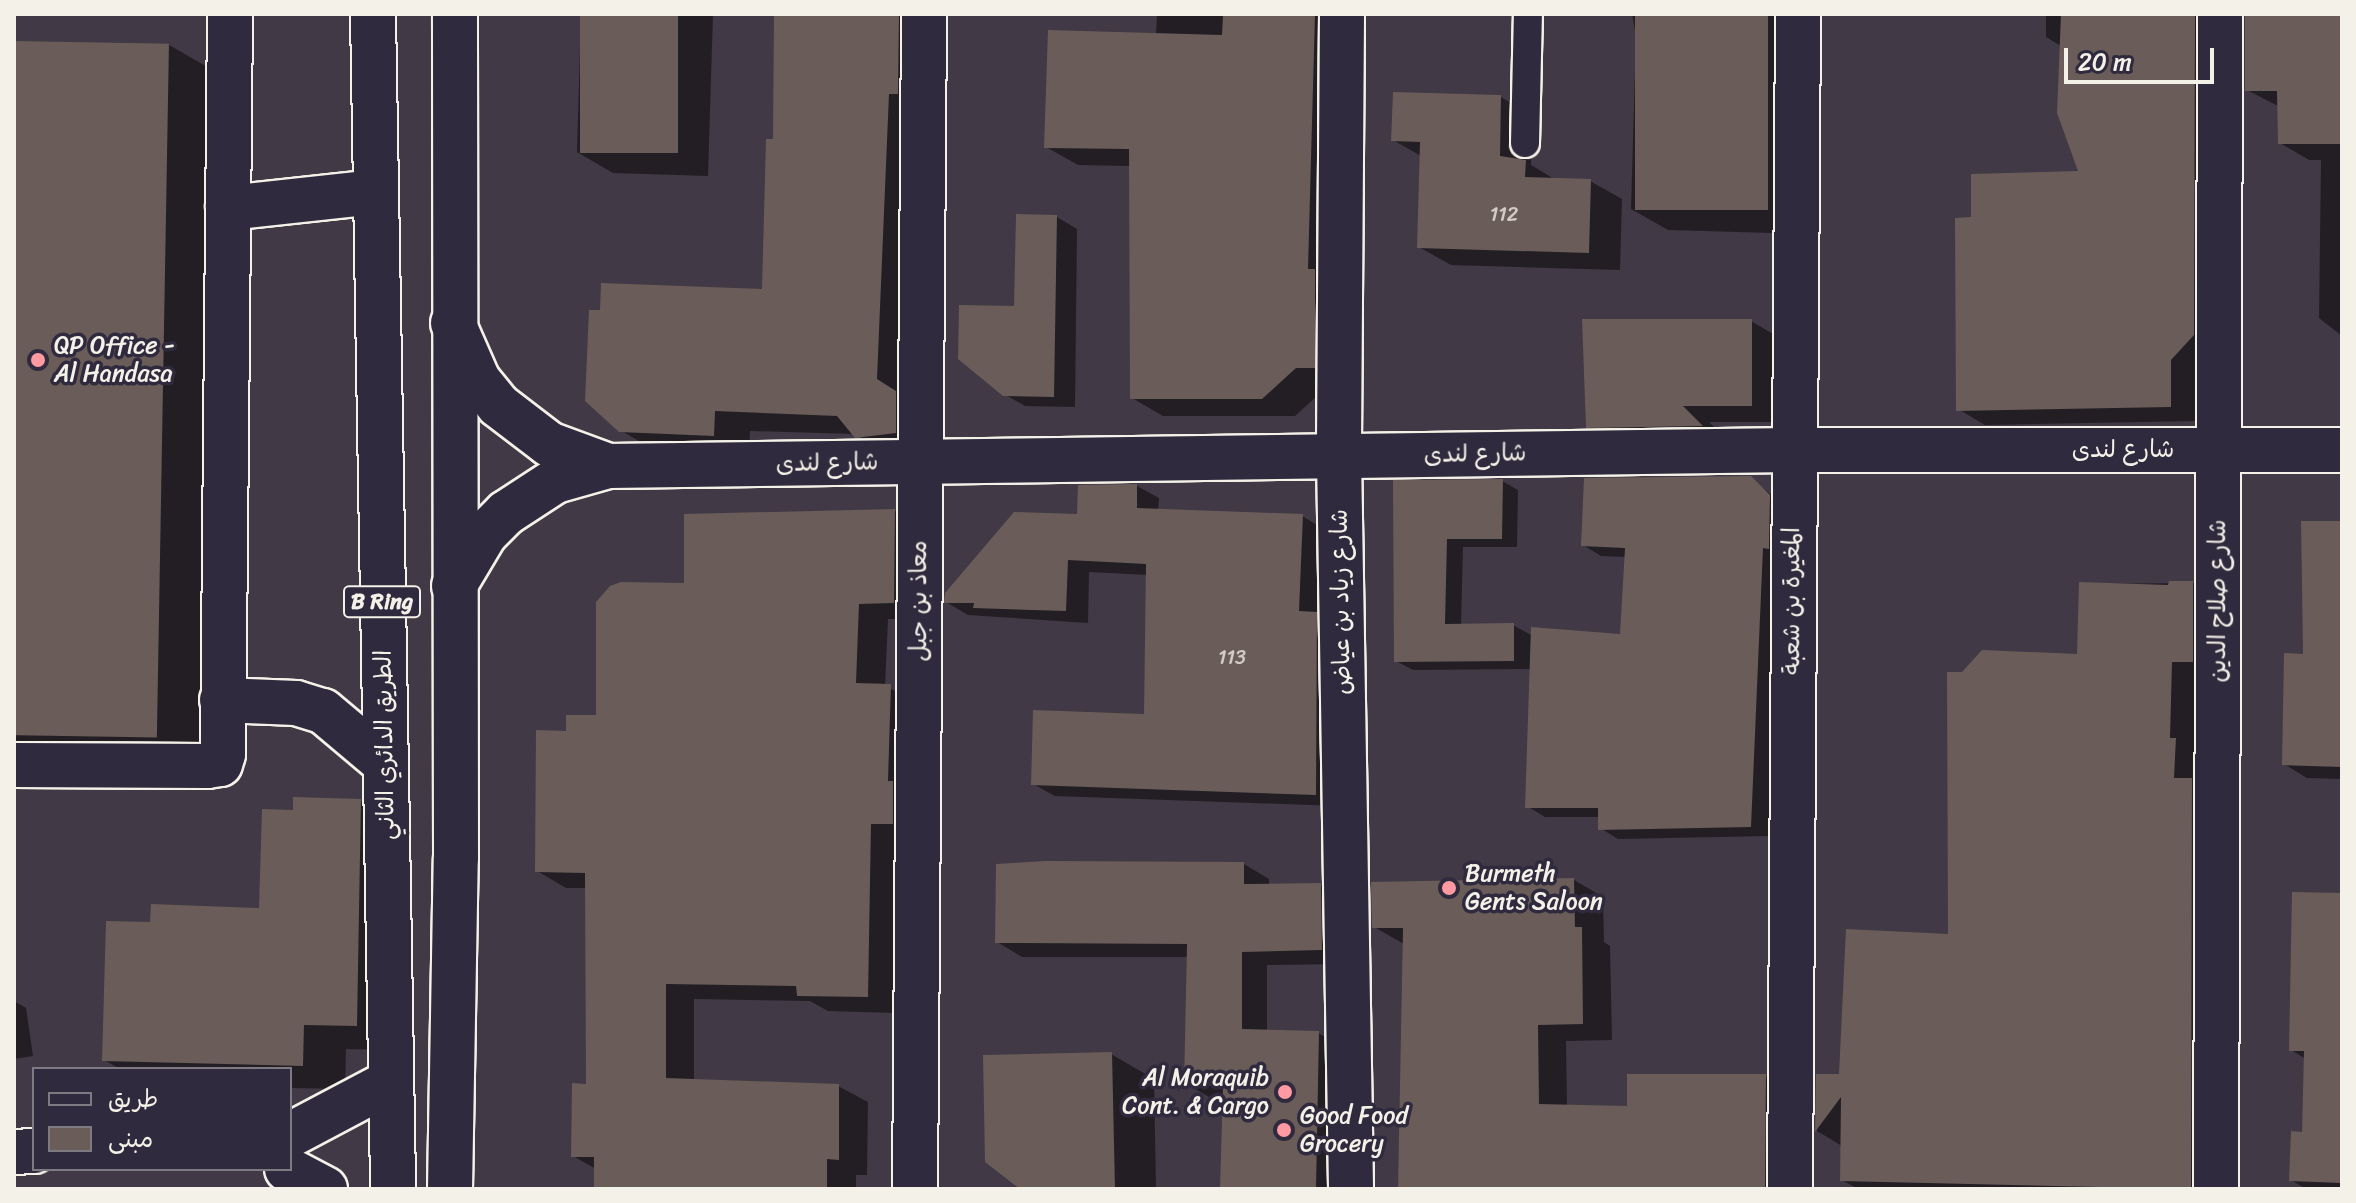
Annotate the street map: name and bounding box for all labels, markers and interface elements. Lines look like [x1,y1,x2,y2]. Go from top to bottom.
scale bar [2068,32,2218,82]
text: 20 m [2078,41,2132,83]
house number: 112 [1490,202,1518,226]
place label: QP Office - Al Handasa [54,332,175,388]
marker: QP Office - Al Handasa [29,351,47,369]
street label: شارع لندى [2072,436,2174,464]
street label: شارع لندى [1424,439,1526,469]
street label: شارع لندى [776,448,878,478]
street label: شارع زياد بن عياض [1325,509,1357,695]
street label: شارع صلاح الدين [2204,519,2232,683]
street label: المغيرة بن شعبة [1778,527,1806,675]
street label: معاذ بن جبل [905,540,933,662]
road number: B Ring [342,584,422,620]
house number: 113 [1218,645,1246,669]
street label: الطريق الدائري الثاني [369,650,401,840]
place label: Burmeth Gents Saloon [1465,860,1603,916]
marker: Burmeth Gents Saloon [1440,879,1458,897]
place label: Al Moraquib Cont. & Cargo [1122,1064,1269,1120]
legend [32,1067,292,1171]
text: طريق [108,1078,158,1120]
marker: Al Moraquib Cont. & Cargo [1276,1083,1294,1101]
place label: Good Food Grocery [1300,1102,1408,1158]
text: مبنى [108,1118,153,1160]
marker: Good Food Grocery [1275,1121,1293,1139]

